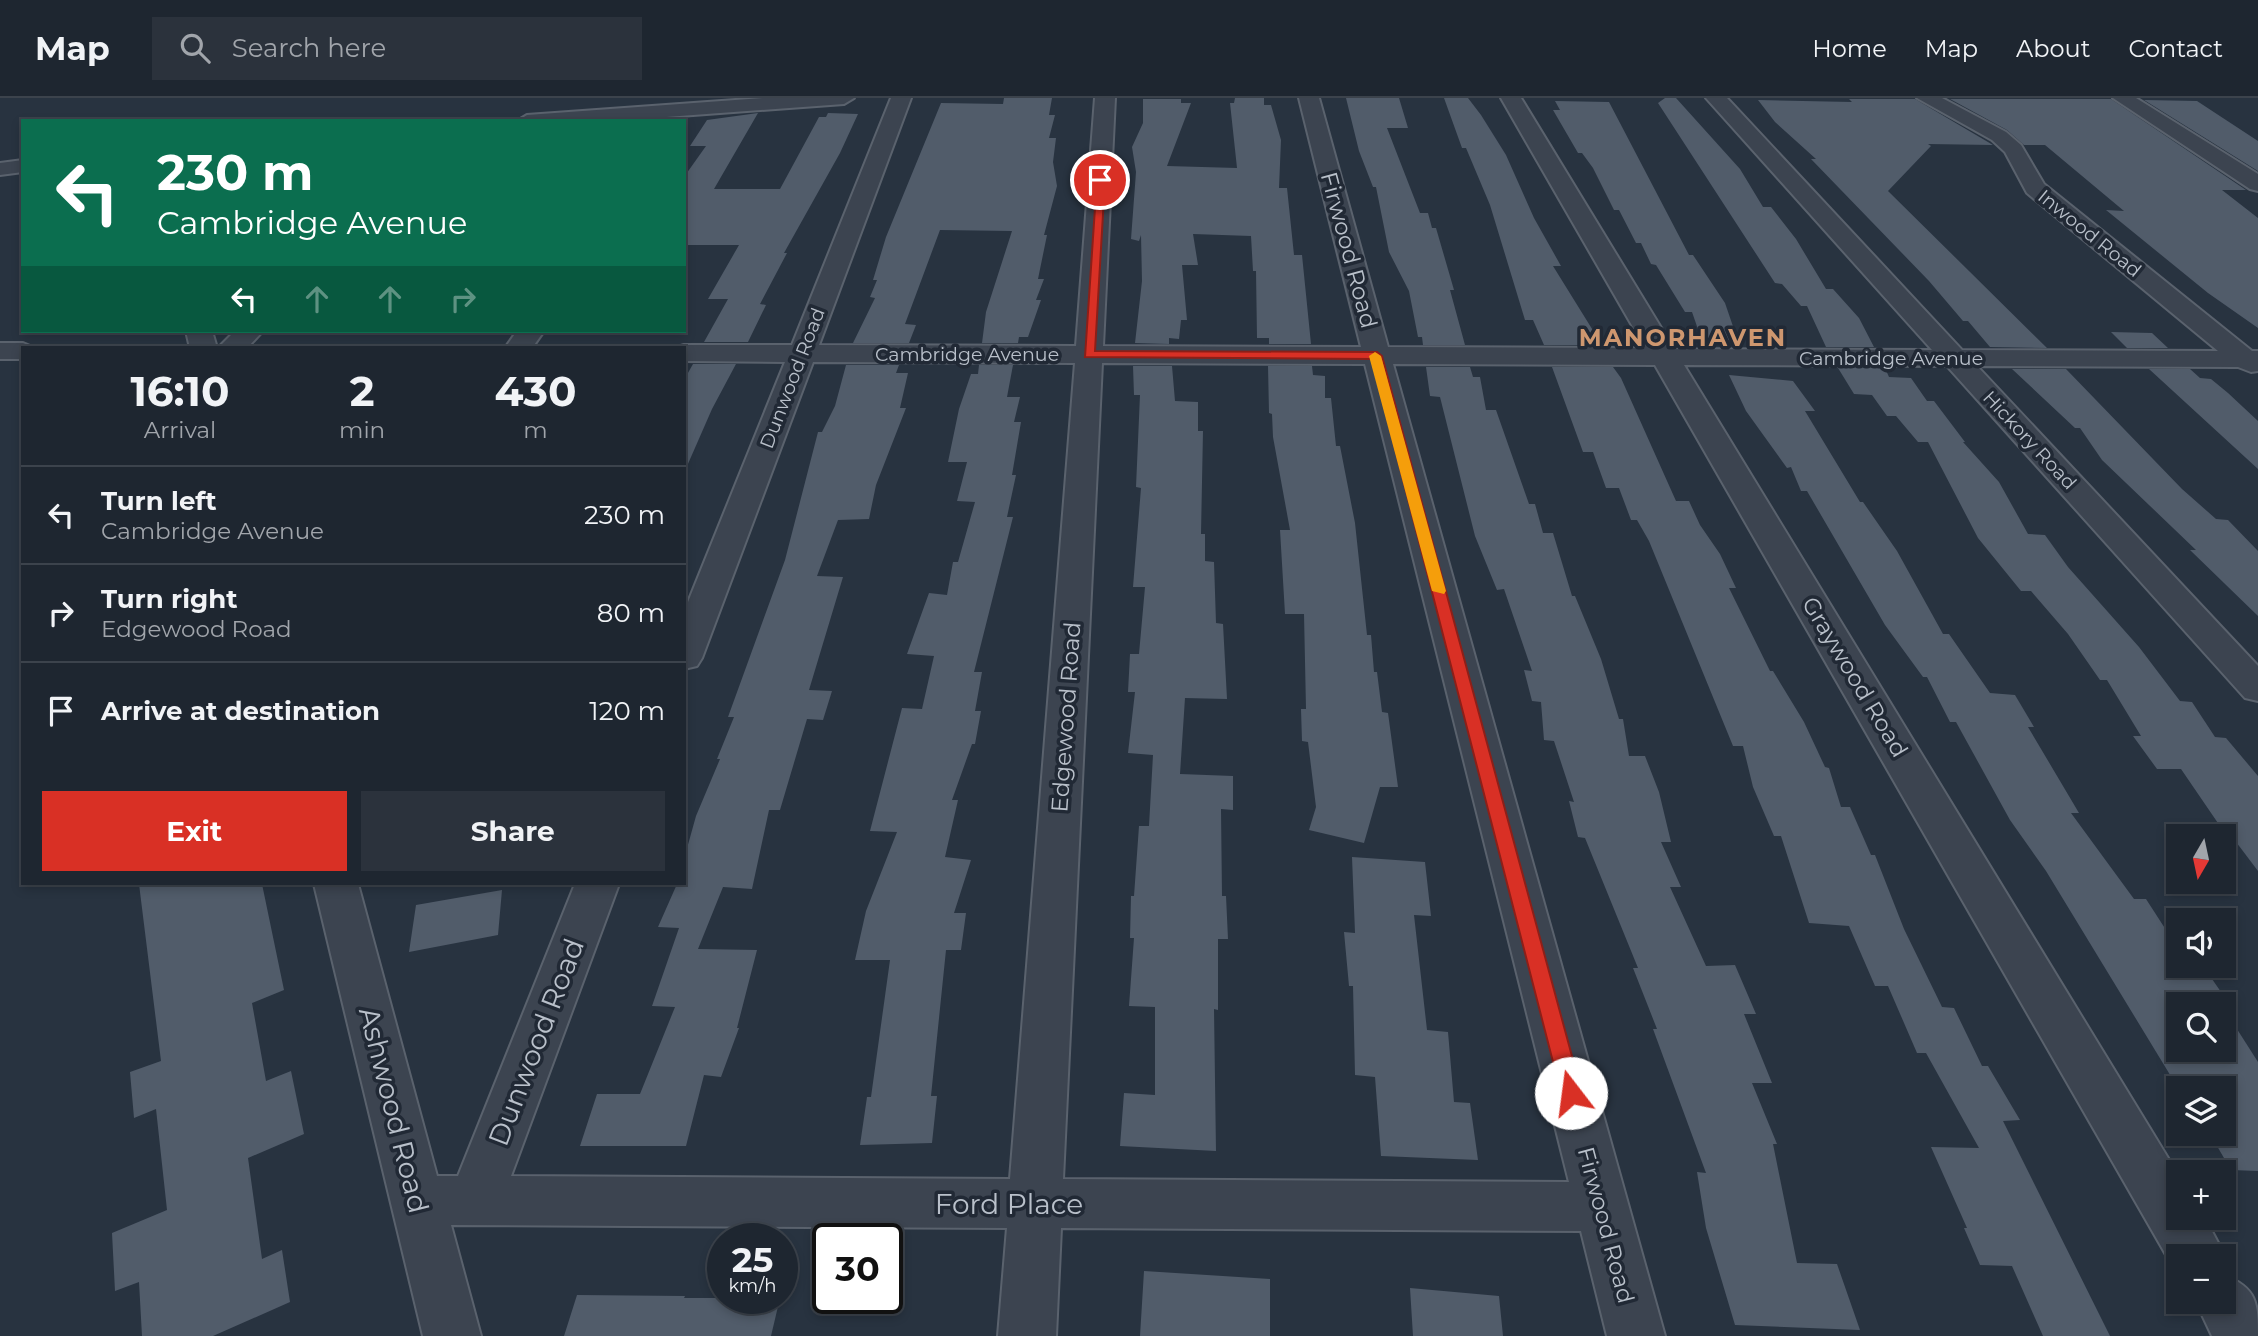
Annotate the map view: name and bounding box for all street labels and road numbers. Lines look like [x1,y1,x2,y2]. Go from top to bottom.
street label: Firwood Road [1315,169,1383,331]
street label: Inwood Road [2033,185,2146,282]
street label: Dunwood Road [755,305,830,452]
street label: Cambridge Avenue [875,343,1059,366]
street label: Cambridge Avenue [1799,347,1983,370]
street label: Hickory Road [1978,386,2081,494]
street label: Graywood Road [1796,592,1914,762]
street label: Edgewood Road [1045,621,1087,813]
street label: Dunwood Road [481,933,591,1151]
street label: Ashwood Road [352,1003,436,1217]
street label: Firwood Road [1572,1144,1640,1306]
street label: Ford Place [935,1187,1083,1221]

